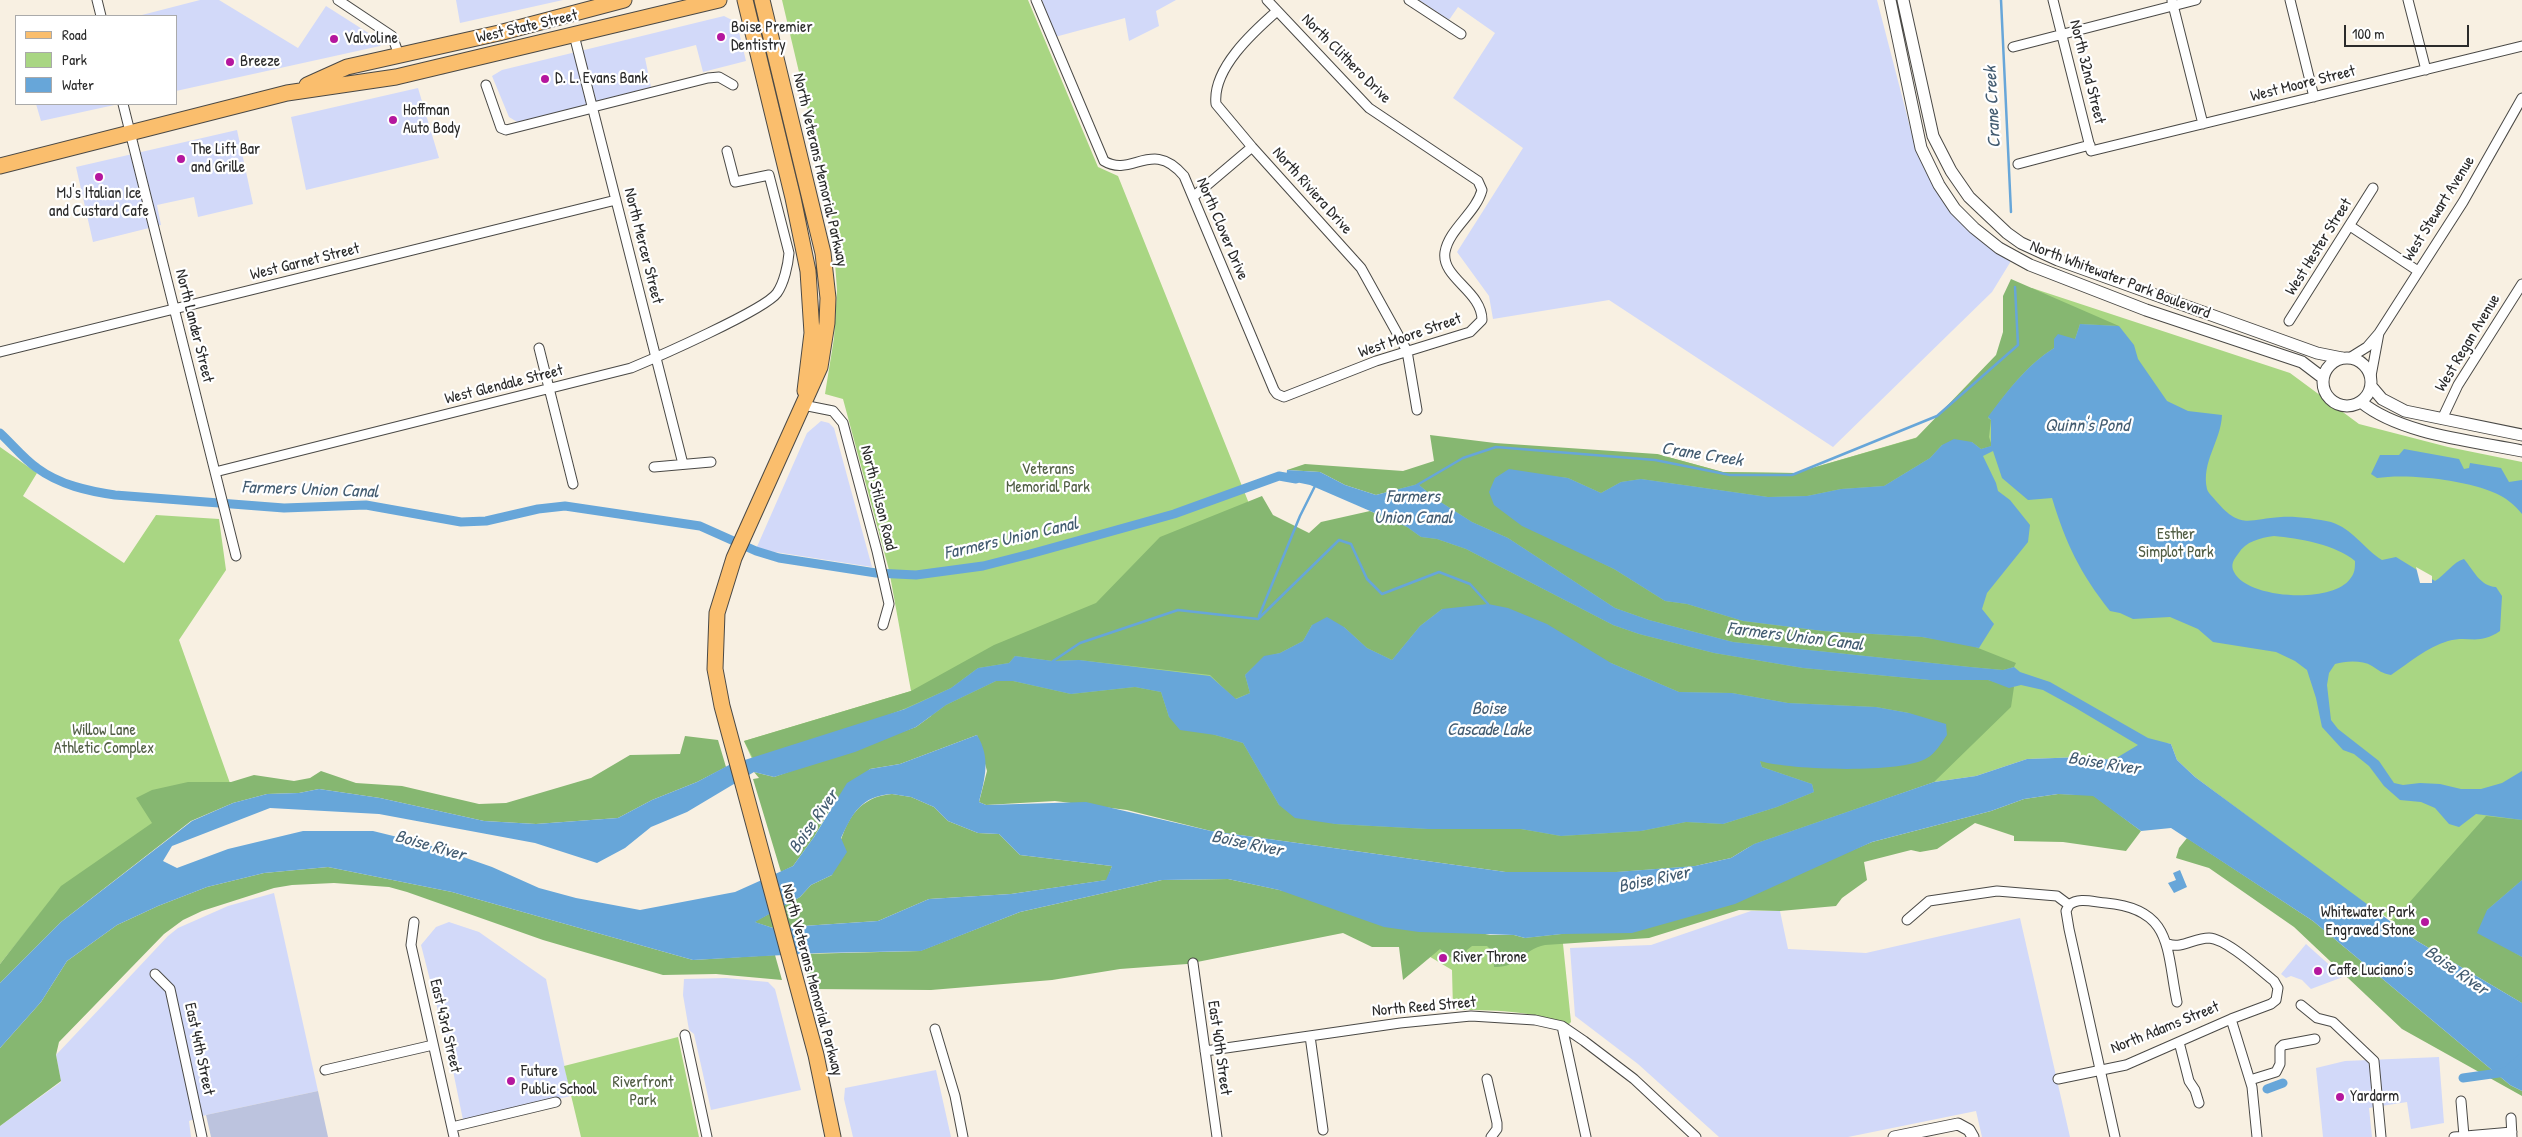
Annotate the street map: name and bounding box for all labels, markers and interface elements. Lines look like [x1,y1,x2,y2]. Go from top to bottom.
street label: West State Street [474,6,580,48]
street label: North Clithero Drive [1297,10,1395,108]
legend [15,15,178,105]
scale bar [2347,15,2472,47]
place label: Boise Premier Dentistry [731,18,813,56]
street label: North 32nd Street [2065,18,2109,126]
text: 100 m [2352,23,2385,44]
text: Road [62,24,87,45]
place label: Valvoline [344,29,398,49]
marker: Boise Premier Dentistry [715,31,727,43]
marker: Valvoline [328,33,340,45]
text: Park [62,49,87,70]
place label: Breeze [240,52,280,72]
marker: Breeze [224,56,236,68]
street label: West Moore Street [2249,62,2357,106]
water label: Crane Creek [1980,66,2006,148]
place label: D. L. Evans Bank [555,69,648,89]
street label: North Veterans Memorial Parkway [788,71,852,269]
marker: D. L. Evans Bank [539,73,551,85]
text: Water [62,74,94,95]
place label: Hoffman Auto Body [403,101,460,139]
marker: Hoffman Auto Body [387,114,399,126]
place label: The Lift Bar and Grille [191,140,260,178]
street label: North Riviera Drive [1268,144,1356,238]
marker: The Lift Bar and Grille [175,153,187,165]
street label: West Stewart Avenue [2399,153,2479,265]
marker: MJ's Italian Ice and Custard Cafe [93,171,105,183]
street label: North Clover Drive [1192,175,1252,283]
place label: MJ's Italian Ice and Custard Cafe [49,184,149,222]
street label: North Mercer Street [619,186,667,306]
street label: West Hester Street [2282,195,2356,299]
street label: North Whitewater Park Boulevard [2027,237,2213,323]
street label: West Garnet Street [248,239,362,285]
street label: North Lander Street [171,267,217,385]
street label: West Regan Avenue [2431,291,2505,395]
street label: West Moore Street [1356,309,1464,363]
street label: West Glendale Street [443,361,565,409]
water label: Quinn's Pond [2045,415,2129,437]
water label: Crane Creek [1660,438,1744,472]
street label: North Stilson Road [856,444,900,552]
park label: Veterans Memorial Park [1006,460,1090,498]
water label: Farmers Union Canal [241,477,379,503]
water label: Farmers Union Canal [1374,486,1452,528]
water label: Farmers Union Canal [942,513,1080,565]
park label: Esther Simplot Park [2138,525,2214,563]
water label: Farmers Union Canal [1726,618,1864,656]
water label: Boise Cascade Lake [1447,698,1531,741]
park label: Willow Lane Athletic Complex [54,721,154,759]
water label: Boise River [2067,748,2141,780]
water label: Boise River [784,786,844,858]
water label: Boise River [392,826,468,866]
water label: Boise River [1209,826,1285,862]
water label: Boise River [1616,862,1692,898]
street label: North Veterans Memorial Parkway [777,882,847,1078]
place label: Whitewater Park Engraved Stone [2321,903,2415,941]
marker: Whitewater Park Engraved Stone [2419,916,2431,928]
water label: Boise River [2420,941,2492,1001]
place label: River Throne [1453,948,1527,968]
marker: River Throne [1437,952,1449,964]
place label: Caffe Luciano’s [2328,961,2413,981]
marker: Caffe Luciano’s [2312,965,2324,977]
street label: East 43rd Street [425,977,465,1075]
street label: North Reed Street [1371,993,1477,1021]
street label: North Adams Street [2108,998,2222,1058]
street label: East 40th Street [1203,1000,1235,1096]
street label: East 44th Street [180,1001,218,1097]
place label: Future Public School [521,1062,597,1100]
park label: Riverfront Park [613,1073,673,1111]
marker: Future Public School [505,1075,517,1087]
place label: Yardarm [2350,1087,2399,1107]
marker: Yardarm [2334,1091,2346,1103]

